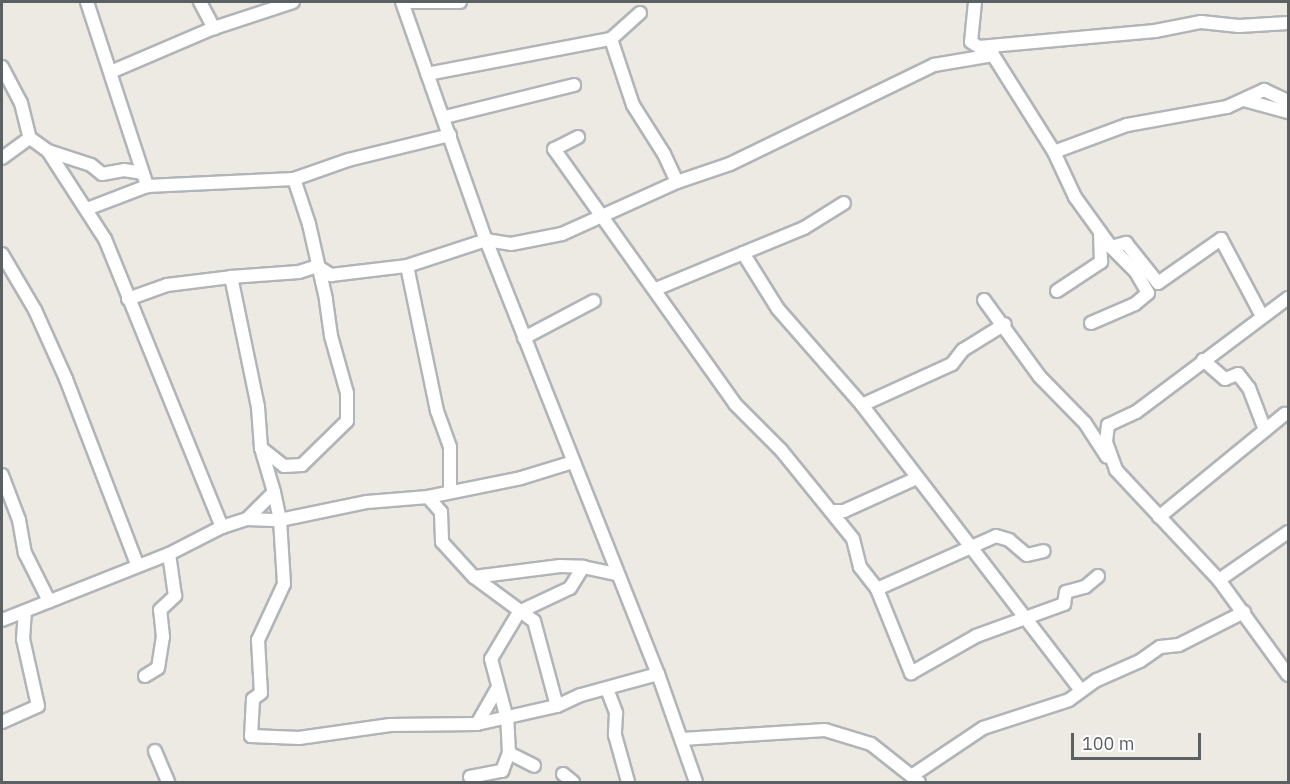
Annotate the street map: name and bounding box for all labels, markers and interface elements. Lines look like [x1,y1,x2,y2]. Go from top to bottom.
scale bar [1074,721,1204,759]
text: 100 m [1082,732,1134,755]

